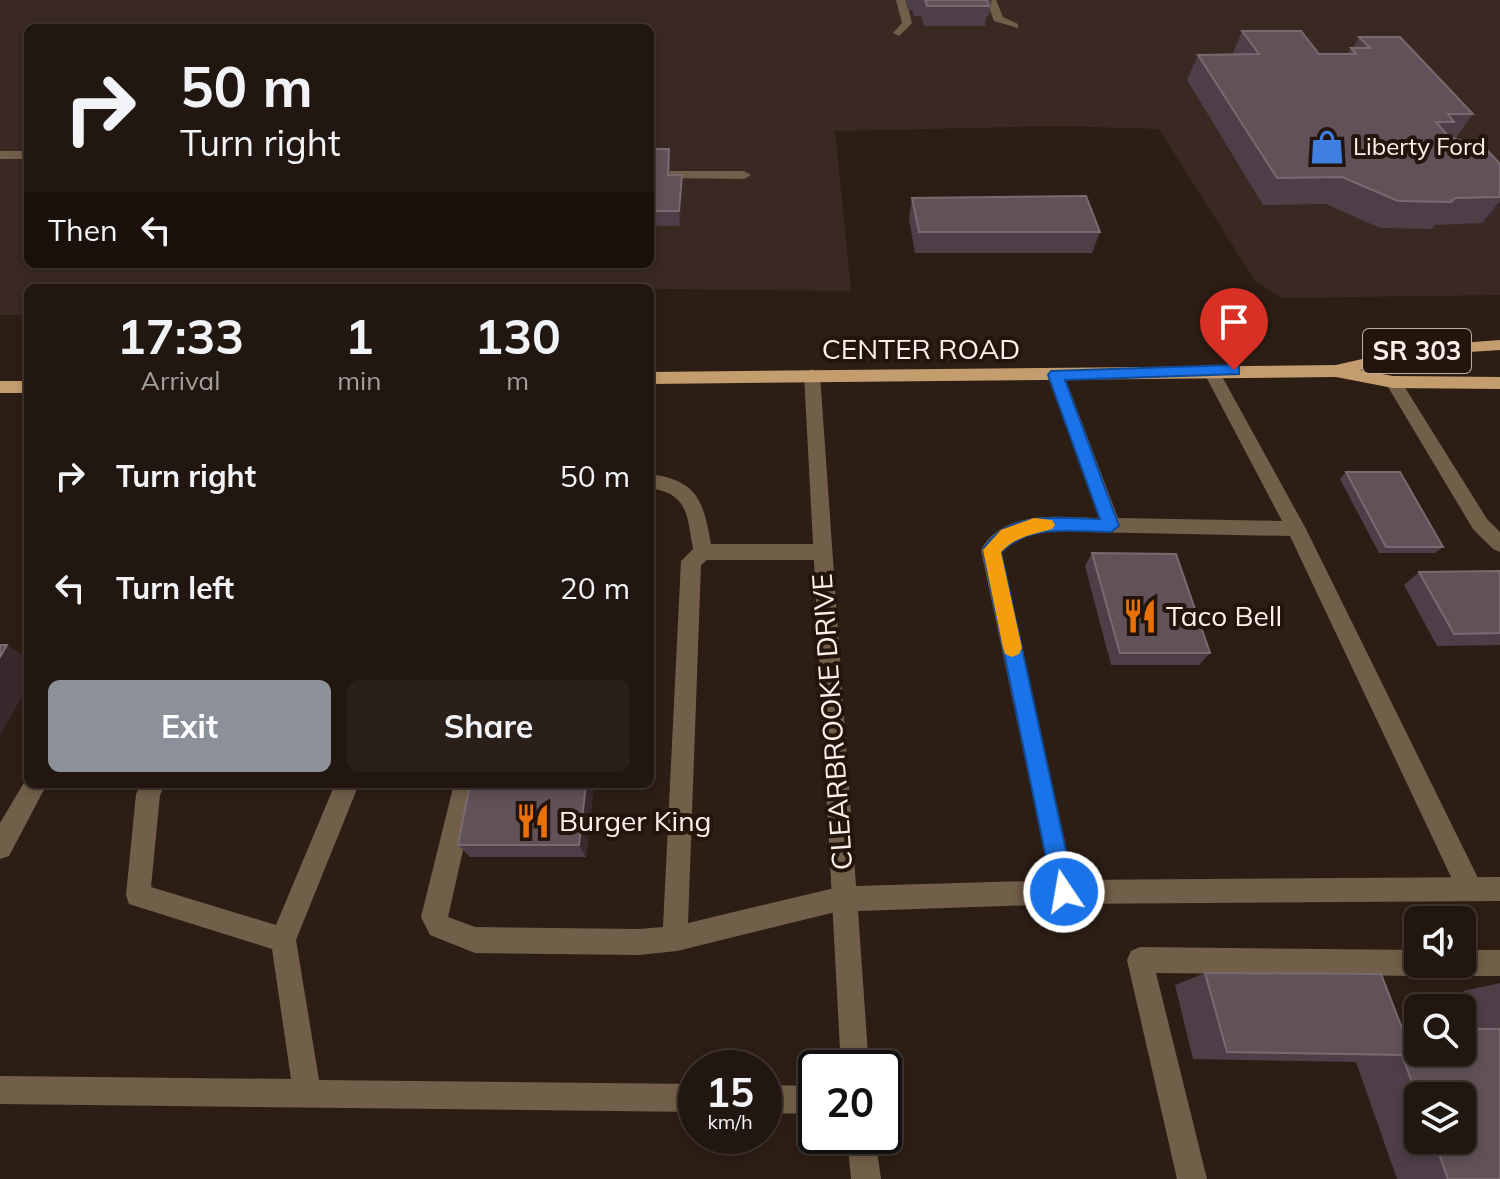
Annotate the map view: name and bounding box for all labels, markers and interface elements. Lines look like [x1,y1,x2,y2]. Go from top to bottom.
text: 50 m [180,51,313,121]
icon: right [48,56,152,160]
text: Turn right [180,120,341,165]
shop icon: Liberty Ford [1308,128,1346,166]
place label: Liberty Ford [1353,131,1486,161]
icon: left [134,208,178,252]
text: Then [48,211,118,249]
pin [1200,288,1268,370]
icon: arrive [1212,300,1256,344]
text: 17:33 [117,306,244,366]
text: 1 [345,306,374,366]
text: 130 [475,306,561,366]
road number: SR 303 [1363,329,1471,373]
street label: CENTER ROAD [822,331,1020,366]
text: Arrival [141,364,220,397]
text: min [337,364,381,397]
text: m [506,364,529,397]
icon: right [48,454,92,498]
text: Turn right [116,457,256,495]
text: 50 m [560,457,630,495]
icon: left [48,566,92,610]
text: Turn left [116,569,234,607]
text: 20 m [560,569,630,607]
street label: CLEARBROOKE DRIVE [804,573,859,871]
restaurant icon: Taco Bell [1121,597,1159,635]
place label: Taco Bell [1166,598,1282,633]
button: Exit [48,680,331,772]
button: Share [347,680,630,772]
restaurant icon: Burger King [514,802,552,840]
place label: Burger King [559,803,711,838]
position arrow [1022,850,1106,934]
map controls [1404,906,1476,1154]
button: sound [1404,906,1476,978]
button: search [1404,994,1476,1066]
speed limit sign: 20 [798,1050,902,1154]
text: 15 [706,1067,754,1117]
button: layers [1404,1082,1476,1154]
text: km/h [707,1109,753,1134]

